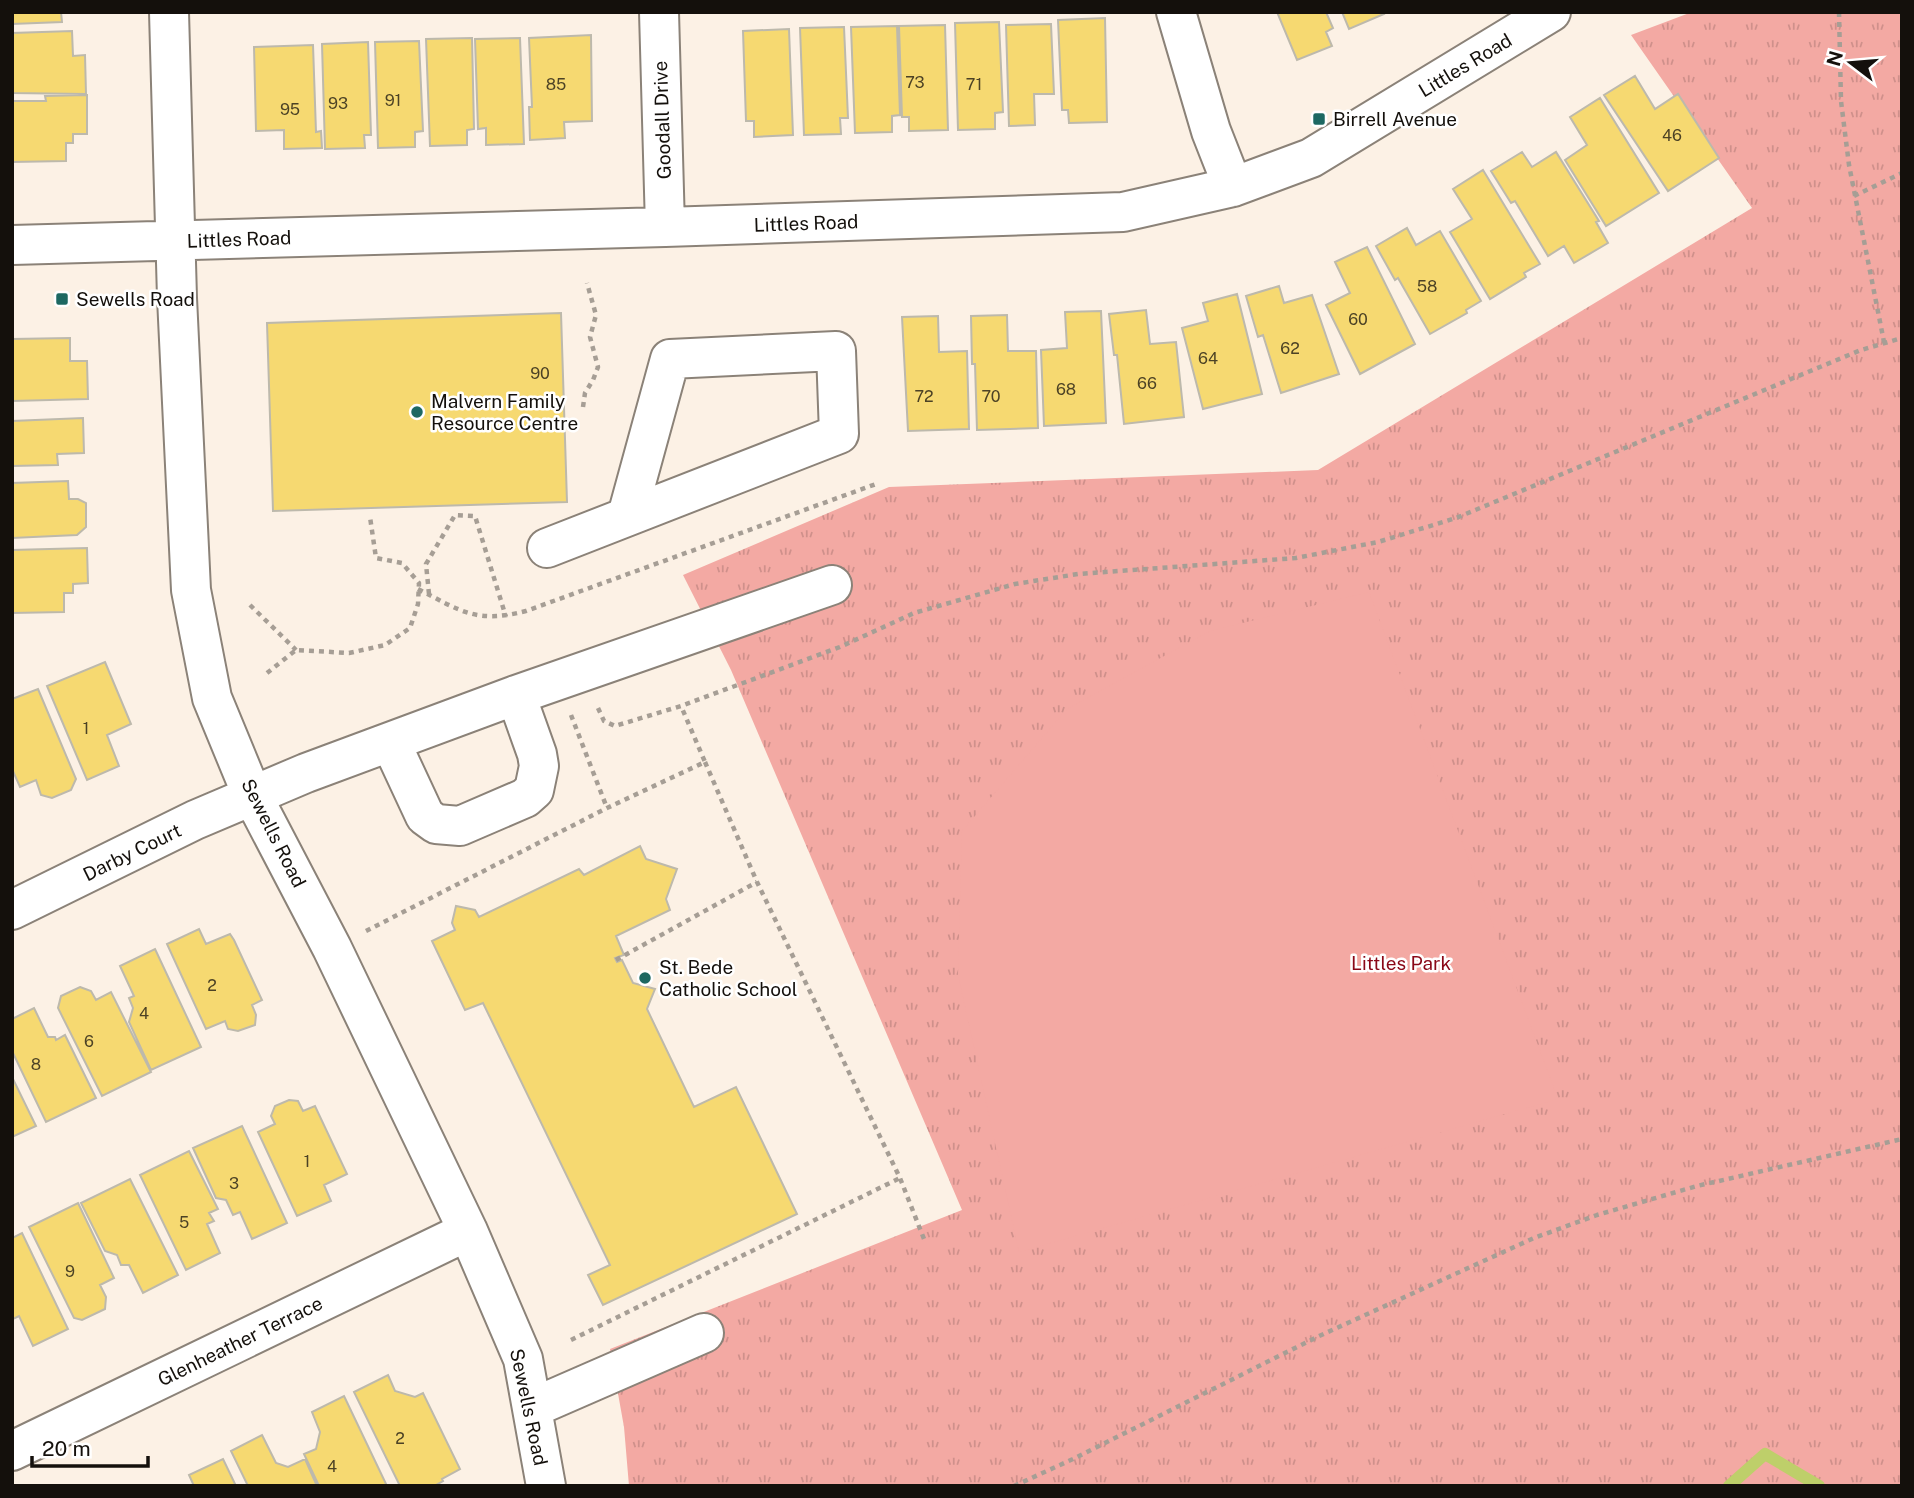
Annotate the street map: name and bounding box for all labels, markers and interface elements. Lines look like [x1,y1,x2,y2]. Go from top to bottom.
north arrow [1816,28,1886,98]
street label: Littles Road [1414,29,1516,101]
text: N [1822,48,1847,68]
street label: Goodall Drive [649,60,675,180]
house number: 73 [905,73,925,92]
house number: 85 [546,75,566,94]
house number: 71 [966,75,982,94]
house number: 91 [385,91,401,110]
house number: 93 [328,94,348,113]
house number: 95 [280,100,300,119]
place label: Birrell Avenue [1333,108,1457,130]
marker: Birrell Avenue [1311,111,1327,127]
house number: 46 [1662,126,1682,145]
street label: Littles Road [753,210,859,236]
street label: Littles Road [186,226,292,252]
house number: 58 [1417,277,1437,296]
place label: Sewells Road [76,288,195,310]
marker: Sewells Road [54,291,70,307]
house number: 60 [1348,310,1368,329]
house number: 62 [1280,339,1300,358]
house number: 64 [1198,349,1218,368]
house number: 90 [530,364,550,383]
house number: 66 [1137,374,1157,393]
house number: 68 [1056,380,1076,399]
house number: 72 [914,387,934,406]
house number: 70 [981,387,1001,406]
place label: Malvern Family Resource Centre [431,390,578,434]
marker: Malvern Family Resource Centre [409,404,425,420]
house number: 1 [83,719,89,738]
street label: Sewells Road [237,775,311,891]
street label: Darby Court [79,819,185,885]
park label: Littles Park [1351,952,1451,974]
place label: St. Bede Catholic School [659,956,797,1000]
marker: St. Bede Catholic School [637,970,653,986]
house number: 2 [207,976,217,995]
house number: 4 [139,1004,149,1023]
house number: 6 [84,1032,94,1051]
house number: 8 [31,1055,41,1074]
house number: 1 [304,1152,310,1171]
house number: 3 [229,1174,239,1193]
house number: 5 [179,1213,189,1232]
house number: 9 [65,1262,75,1281]
street label: Glenheather Terrace [154,1292,326,1390]
street label: Sewells Road [506,1347,552,1467]
scale bar [32,1424,147,1468]
house number: 2 [395,1429,405,1448]
text: 20 m [42,1436,91,1461]
house number: 4 [327,1457,337,1476]

